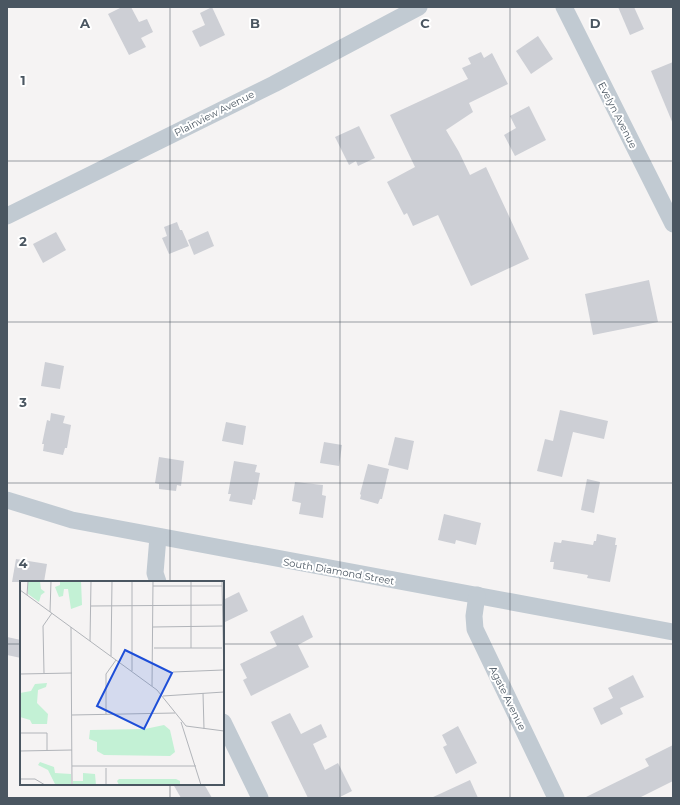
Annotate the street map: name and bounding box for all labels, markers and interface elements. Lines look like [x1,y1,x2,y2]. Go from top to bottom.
text: A [79,15,91,31]
text: B [250,15,260,31]
text: C [420,15,430,31]
text: D [590,15,601,31]
text: 1 [20,72,26,88]
street label: Evelyn Avenue [595,80,640,151]
street label: Plainview Avenue [172,88,257,139]
text: 2 [19,233,27,249]
text: 3 [18,394,27,410]
text: 4 [19,555,28,571]
street label: South Diamond Street [282,555,396,588]
inset map [20,581,224,785]
street label: Agate Avenue [486,664,529,733]

